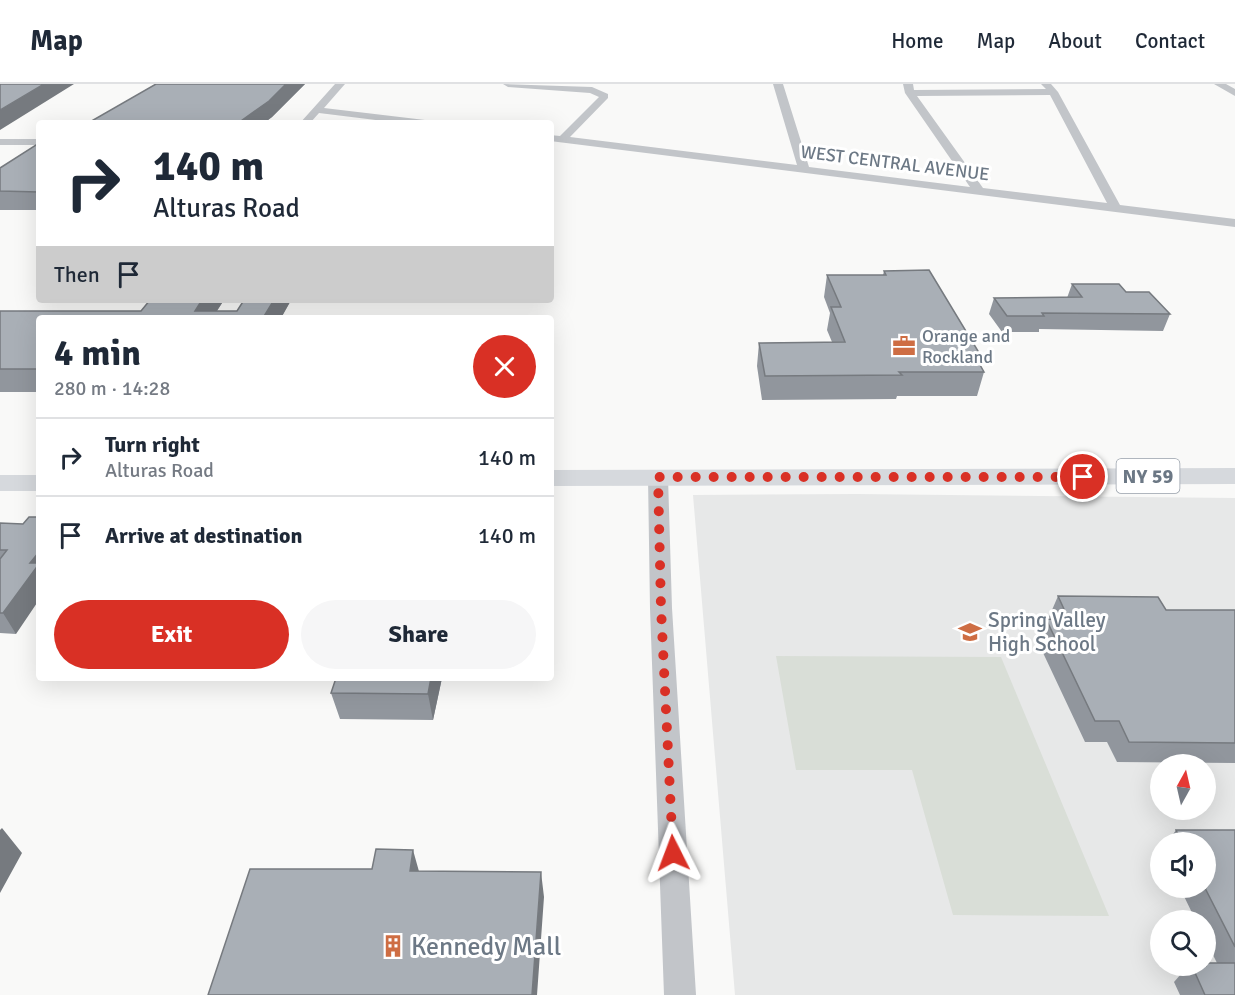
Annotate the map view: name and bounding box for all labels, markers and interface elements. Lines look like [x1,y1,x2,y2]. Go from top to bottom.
text: Map [30,24,83,58]
text: Home [891,28,944,54]
text: Map [977,28,1015,54]
text: About [1048,28,1102,54]
text: Contact [1135,28,1205,54]
text: 140 m [153,141,264,192]
street label: WEST CENTRAL AVENUE [799,141,991,185]
icon: right [54,144,132,222]
text: Alturas Road [153,192,300,225]
icon: arrive [112,258,145,291]
text: Then [54,261,100,288]
place label: Orange and Rockland [922,325,1010,368]
text: 4 min [54,331,141,376]
office icon: Orange and Rockland [891,333,917,359]
button: close [473,335,536,398]
text: 280 m · 14:28 [54,376,170,401]
text: Turn right [105,431,200,458]
icon: right [54,441,87,474]
text: 140 m [478,444,536,471]
pin [1057,451,1108,502]
text: Alturas Road [105,458,214,483]
road number: NY 59 [1116,459,1180,493]
icon: arrive [1066,460,1099,493]
icon: arrive [54,519,87,552]
text: Arrive at destination [105,522,302,549]
text: 140 m [478,522,536,549]
button: Exit [54,600,289,669]
button: Share [301,600,536,669]
place label: Spring Valley High School [988,607,1106,657]
school or university icon: Spring Valley High School [957,619,983,645]
north arrow [1150,754,1216,820]
map controls [1150,754,1216,976]
position arrow [641,821,705,885]
button: sound [1150,832,1216,898]
button: search [1150,910,1216,976]
place label: Kennedy Mall [411,931,561,963]
building icon: Kennedy Mall [380,933,406,959]

